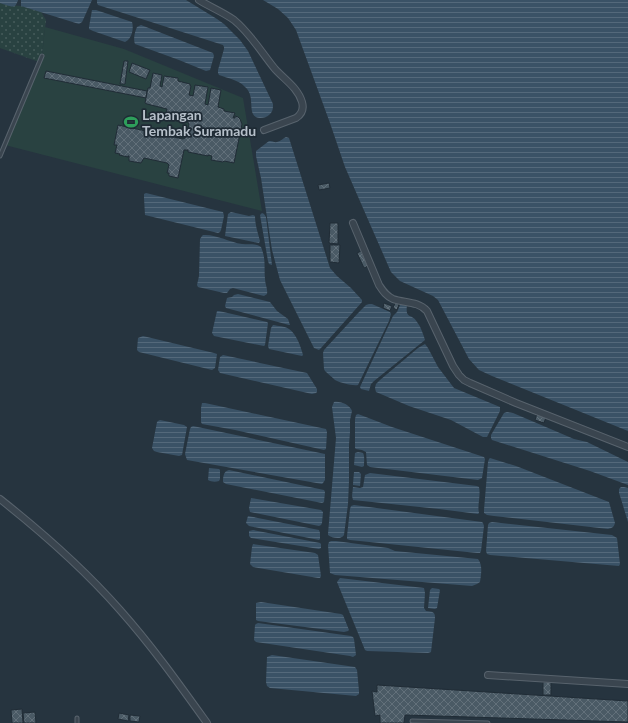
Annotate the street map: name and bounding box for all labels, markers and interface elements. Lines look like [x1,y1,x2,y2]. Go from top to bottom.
place label: Lapangan Tembak Suramadu [142,106,256,139]
sports icon: Lapangan Tembak Suramadu [123,114,139,130]

